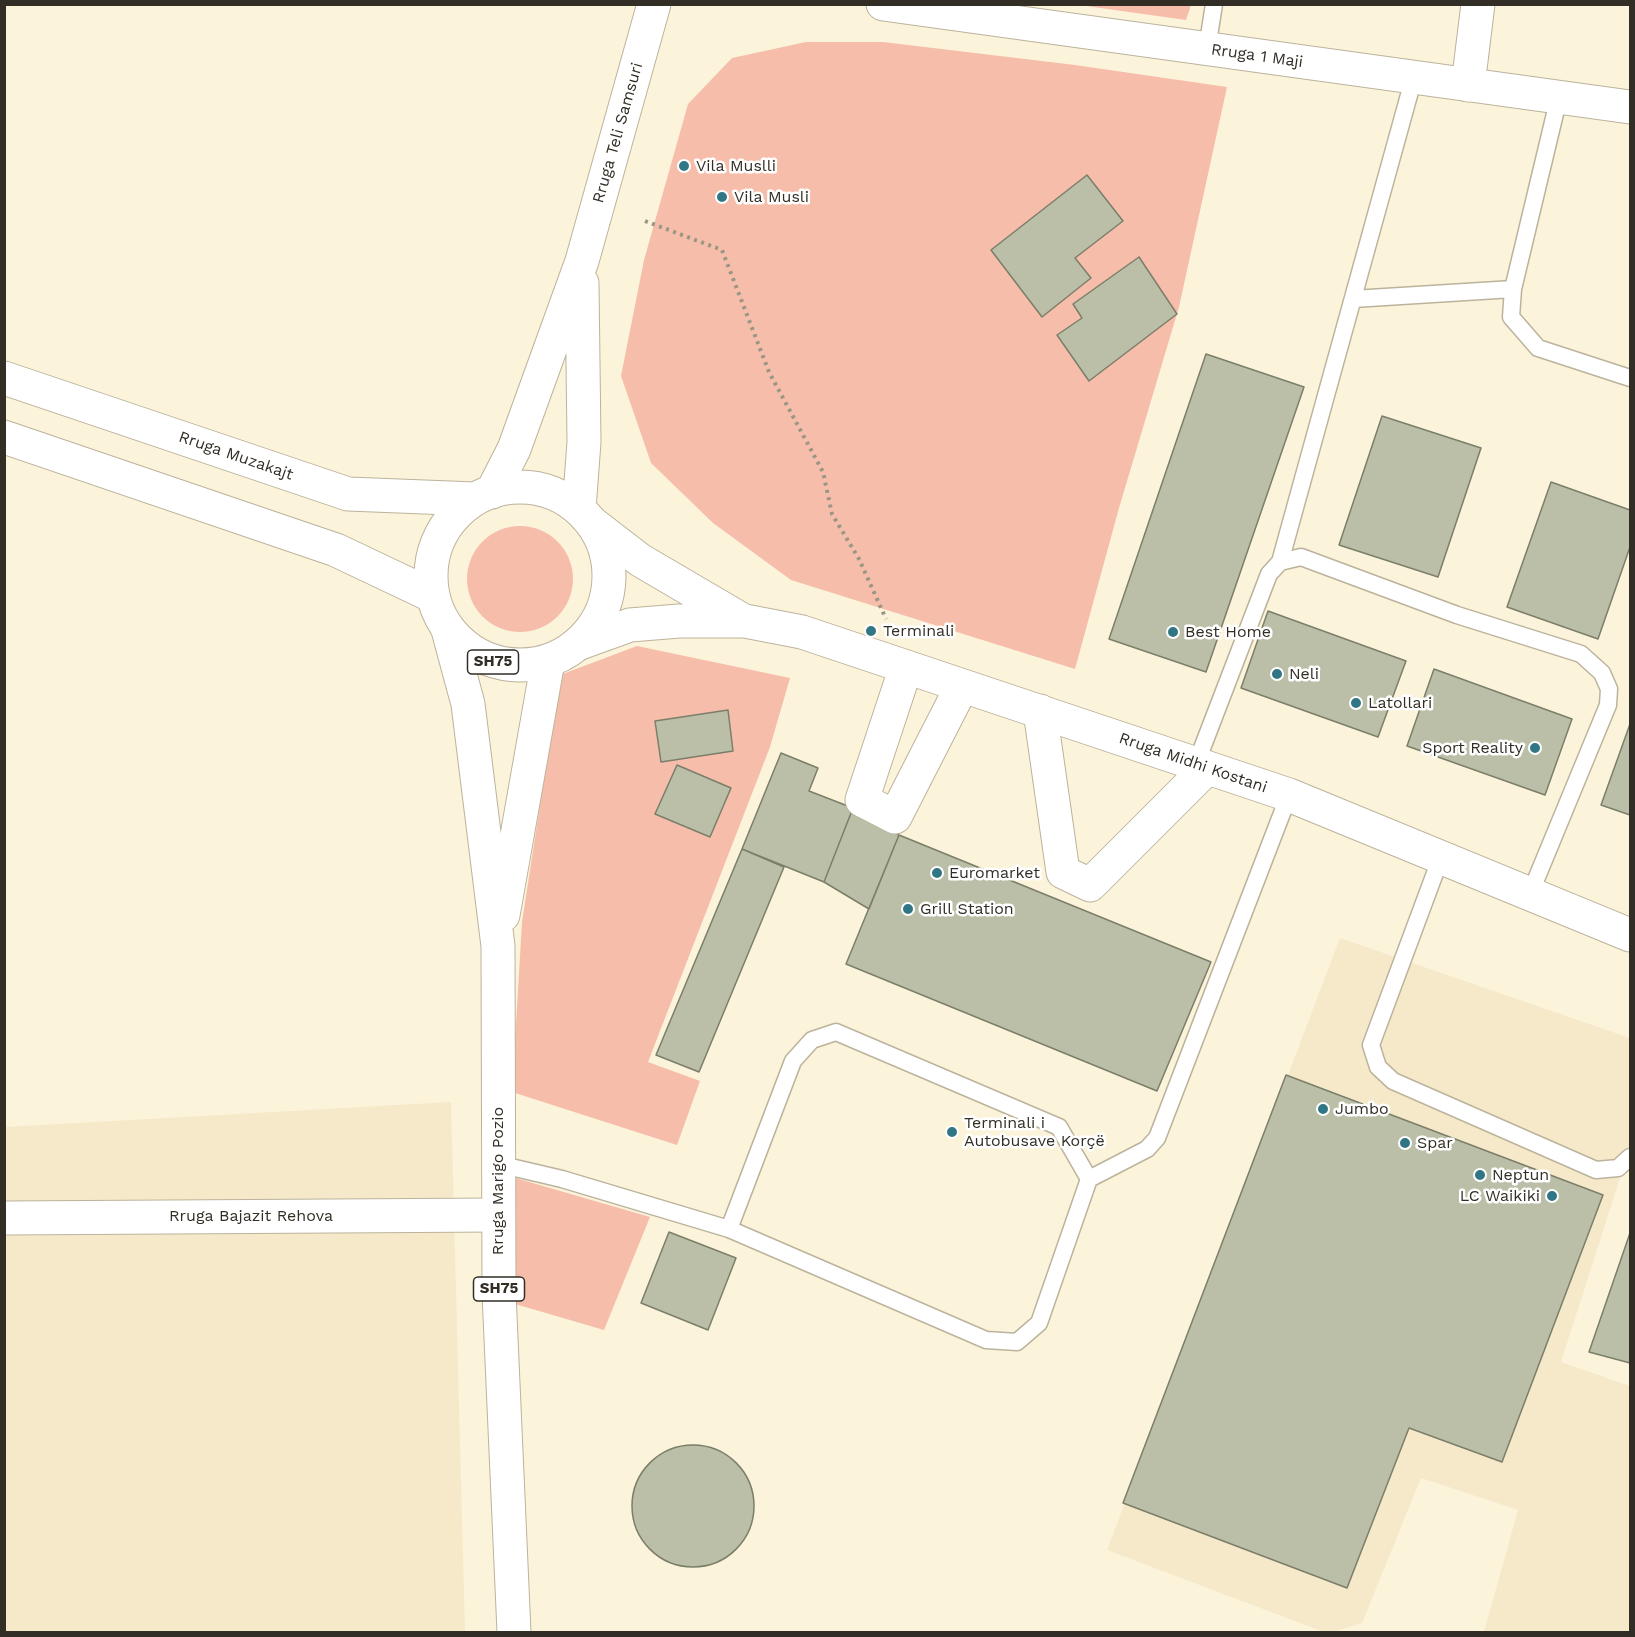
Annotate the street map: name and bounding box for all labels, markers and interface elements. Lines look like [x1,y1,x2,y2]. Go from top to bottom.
street label: Rruga 1 Maji [1210,40,1304,72]
street label: Rruga Teli Samsuri [589,61,647,205]
place label: Vila Muslli [696,156,776,176]
marker: Vila Muslli [677,159,691,173]
place label: Vila Musli [734,187,809,207]
marker: Vila Musli [715,190,729,204]
street label: Rruga Muzakajt [176,427,296,485]
place label: Terminali [883,621,954,641]
place label: Best Home [1185,622,1271,642]
marker: Terminali [864,624,878,638]
marker: Best Home [1166,625,1180,639]
road number: SH75 [468,650,518,674]
place label: Neli [1289,664,1319,684]
marker: Neli [1270,667,1284,681]
place label: Latollari [1368,693,1432,713]
marker: Latollari [1349,696,1363,710]
street label: Rruga Midhi Kostani [1116,729,1270,797]
place label: Sport Reality [1422,738,1523,758]
marker: Sport Reality [1528,741,1542,755]
place label: Euromarket [949,863,1040,883]
marker: Euromarket [930,866,944,880]
place label: Grill Station [920,899,1014,919]
marker: Grill Station [901,902,915,916]
place label: Jumbo [1335,1099,1389,1119]
marker: Jumbo [1316,1102,1330,1116]
street label: Rruga Marigo Pozio [488,1107,508,1255]
place label: Terminali i Autobusave Korçë [964,1113,1105,1151]
marker: Terminali i Autobusave Korçë [945,1125,959,1139]
place label: Spar [1417,1133,1453,1153]
marker: Spar [1398,1136,1412,1150]
place label: Neptun [1492,1165,1549,1185]
marker: Neptun [1473,1168,1487,1182]
place label: LC Waikiki [1460,1186,1540,1206]
marker: LC Waikiki [1545,1189,1559,1203]
street label: Rruga Bajazit Rehova [169,1206,333,1226]
road number: SH75 [474,1277,524,1301]

